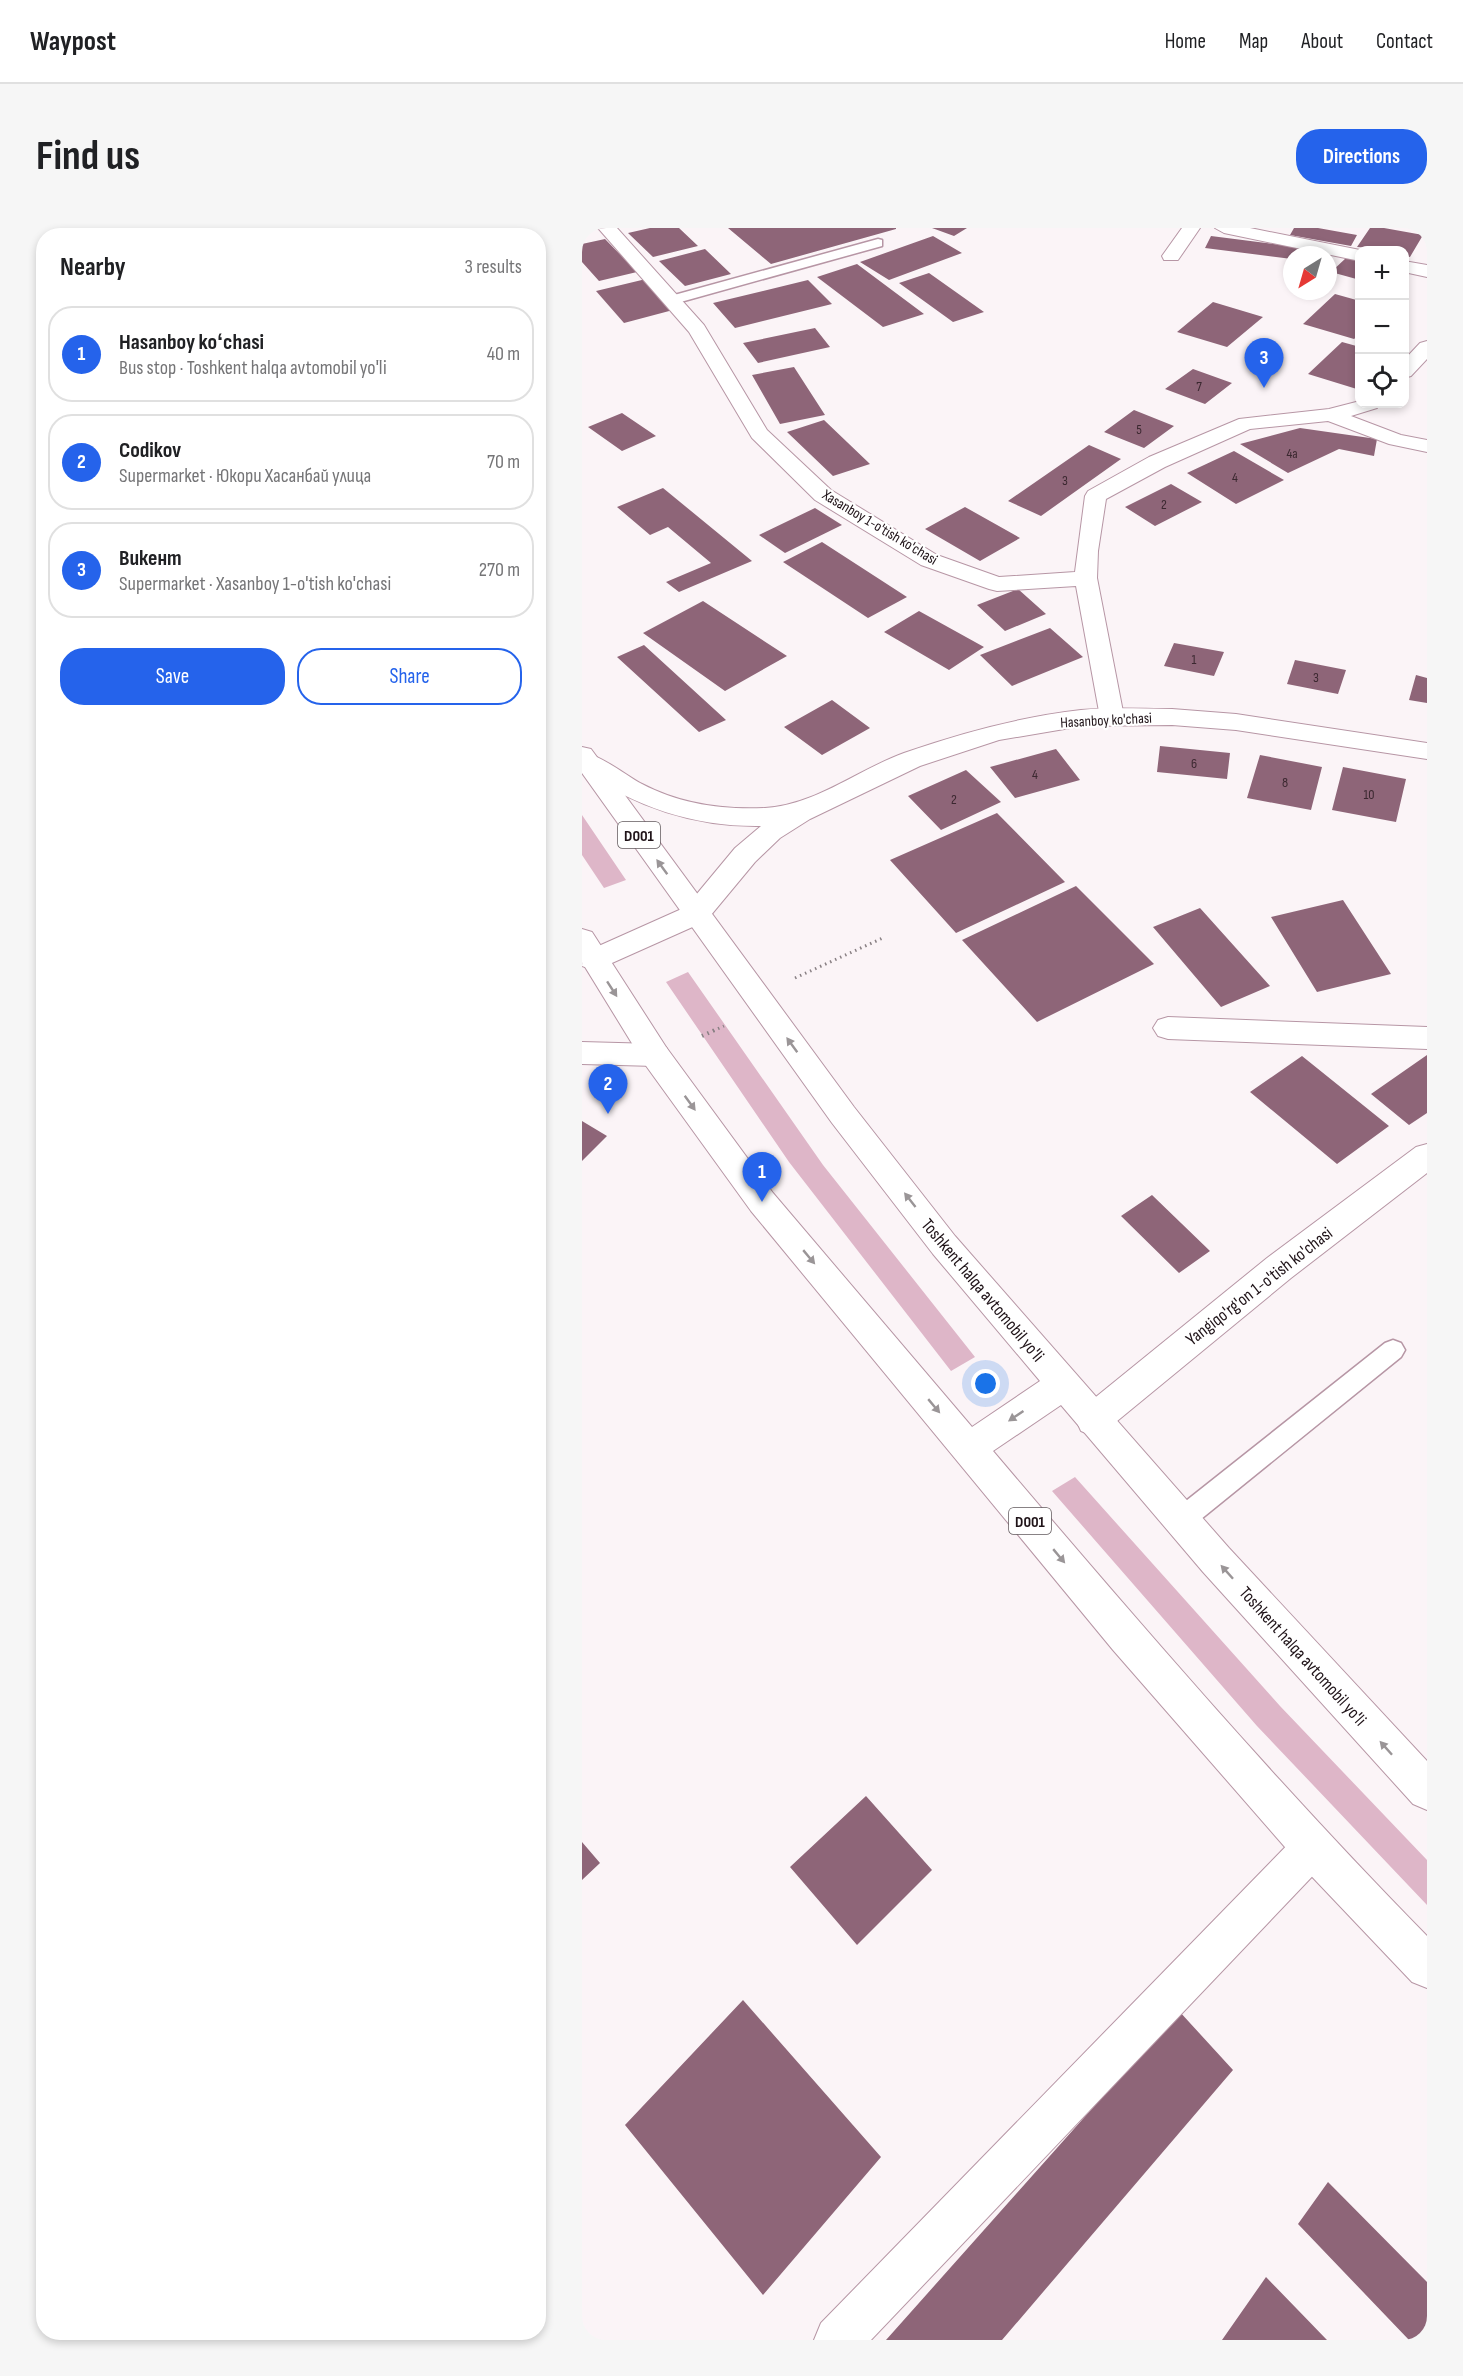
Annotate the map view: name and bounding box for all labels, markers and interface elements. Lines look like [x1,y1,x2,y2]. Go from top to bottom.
text: Waypost [30,25,116,58]
text: Home [1165,29,1206,54]
text: Map [1239,29,1268,54]
text: About [1301,29,1343,54]
text: Contact [1376,29,1433,54]
button: Directions [1296,129,1427,184]
text: Find us [36,131,140,182]
north arrow [1283,246,1337,300]
map controls [1355,246,1409,408]
button: + [1355,246,1409,300]
text: Nearby [60,252,126,283]
text: 3 results [465,255,522,279]
button: − [1355,300,1409,354]
text: Hasanboy koʻchasi [119,329,264,356]
pin: 3 [1244,338,1284,388]
text: 1 [78,342,85,366]
text: 40 m [487,342,520,366]
button: locate [1355,354,1409,408]
text: Bus stop · Toshkent halqa avtomobil yo'li [119,356,387,380]
house number: 7 [1196,378,1202,395]
house number: 5 [1136,421,1142,438]
text: Codikov [119,437,181,464]
house number: 4a [1286,445,1298,462]
text: 2 [77,450,86,474]
text: 70 m [487,450,520,474]
text: Supermarket · Юкори Хасанбай улица [119,464,371,488]
house number: 4 [1232,469,1238,486]
house number: 3 [1062,472,1068,489]
street label: Xasanboy 1-o'tish ko'chasi [818,485,941,570]
house number: 2 [1161,496,1167,513]
text: Викент [119,545,182,572]
text: 3 [77,558,86,582]
text: 270 m [479,558,520,582]
text: Supermarket · Xasanboy 1-o'tish ko'chasi [119,572,391,596]
button: Save [60,648,285,705]
button: Share [297,648,522,705]
house number: 1 [1192,651,1197,668]
house number: 3 [1313,669,1319,686]
street label: Hasanboy ko'chasi [1060,709,1153,732]
house number: 6 [1191,755,1197,772]
house number: 4 [1032,766,1038,783]
house number: 8 [1282,774,1288,791]
house number: 10 [1363,786,1375,803]
house number: 2 [951,791,957,808]
road number: D001 [618,822,660,848]
one-way arrow [656,859,668,875]
one-way arrow [606,981,617,997]
one-way arrow [786,1037,798,1053]
pin: 2 [588,1064,628,1114]
one-way arrow [684,1094,696,1110]
pin: 1 [742,1152,782,1202]
one-way arrow [904,1193,916,1208]
street label: Toshkent halqa avtomobil yo'li [917,1215,1049,1366]
street label: Yangiqo'rg'on 1-o'tish ko'chasi [1182,1223,1337,1350]
one-way arrow [802,1249,815,1265]
your location [971,1369,1000,1398]
one-way arrow [927,1398,940,1413]
one-way arrow [1008,1411,1024,1422]
road number: D001 [1009,1508,1051,1534]
one-way arrow [1052,1548,1065,1564]
one-way arrow [1221,1565,1234,1580]
street label: Toshkent halqa avtomobil yo'li [1235,1582,1371,1730]
one-way arrow [1379,1740,1393,1755]

